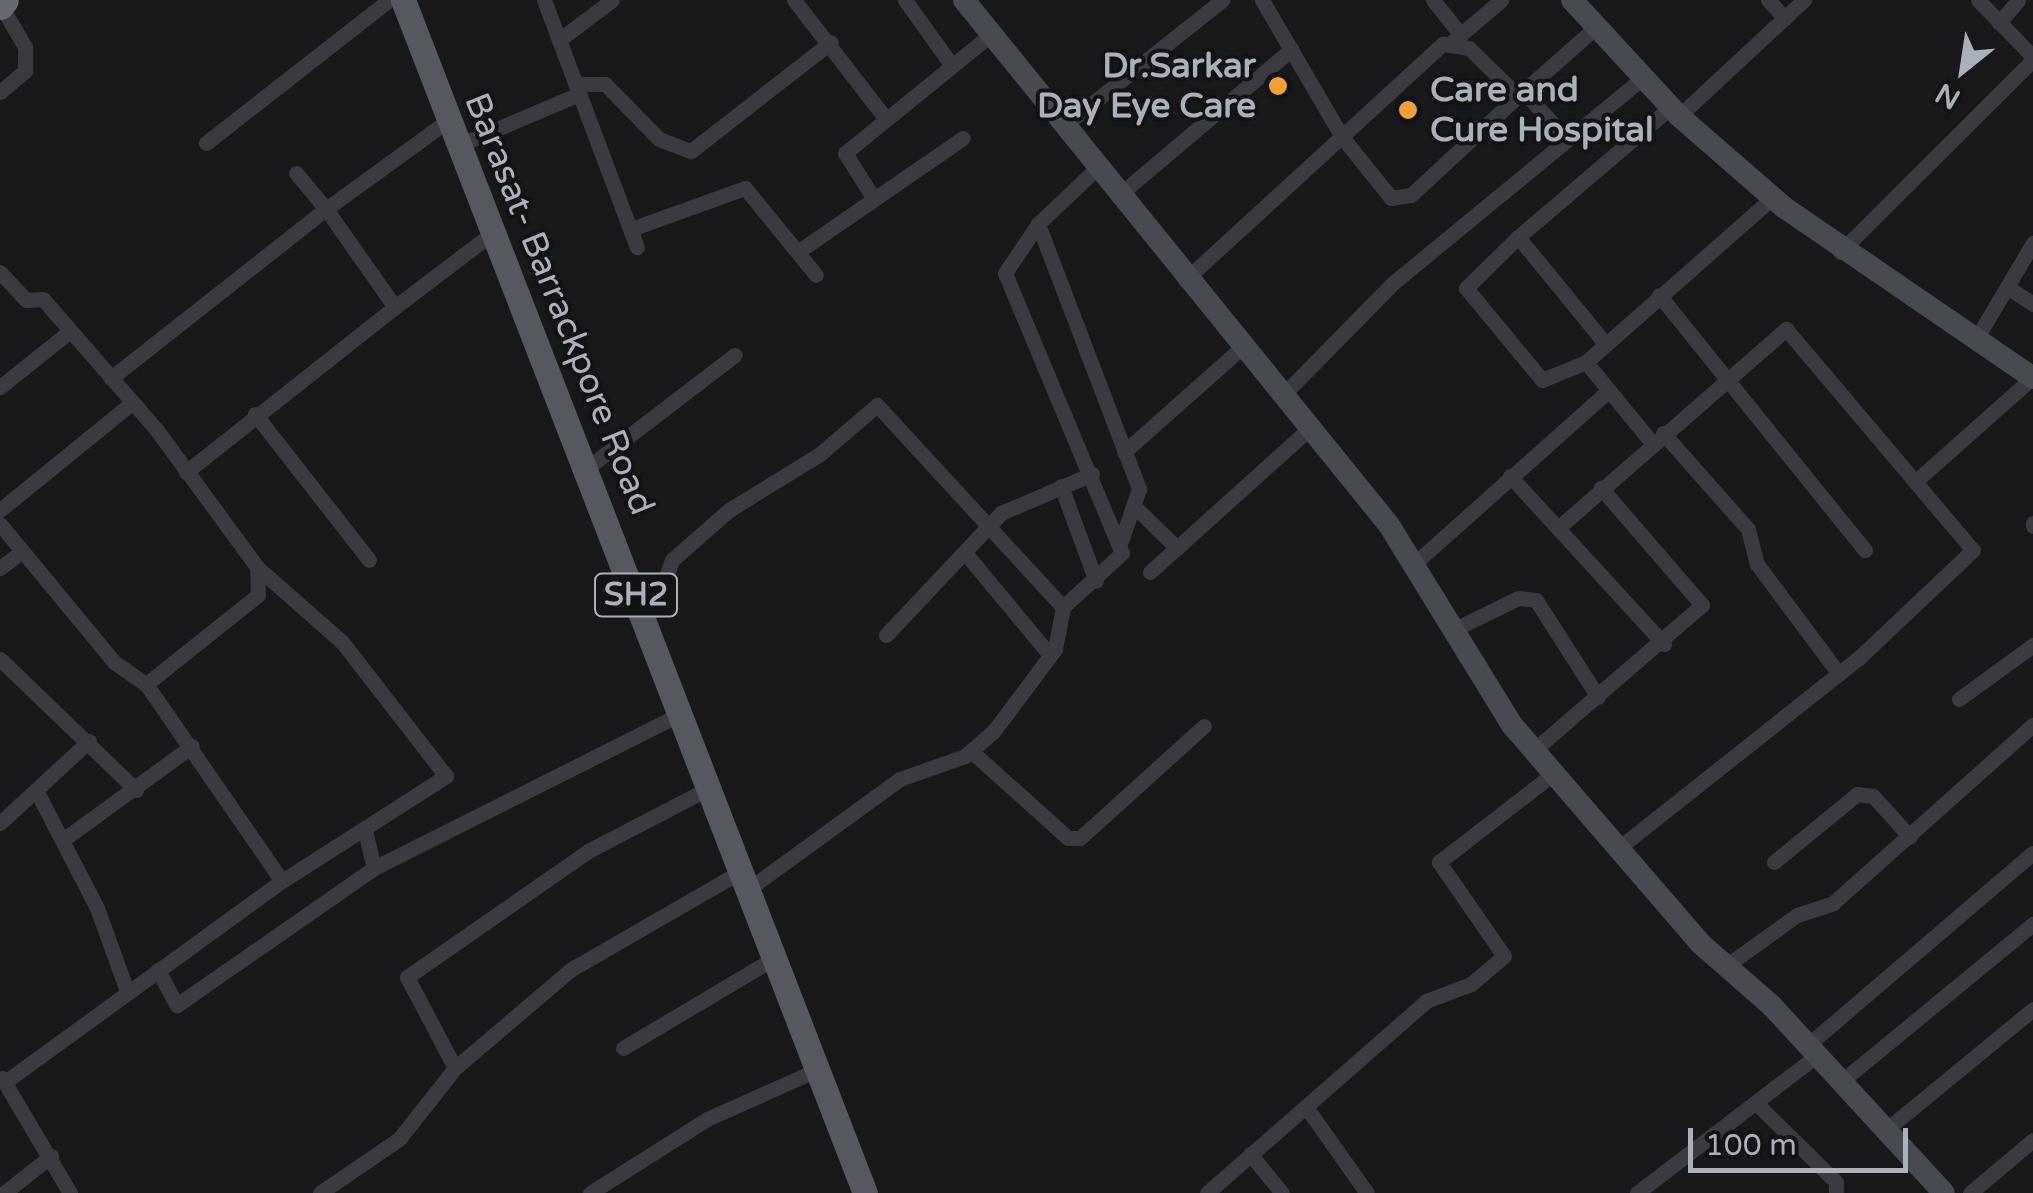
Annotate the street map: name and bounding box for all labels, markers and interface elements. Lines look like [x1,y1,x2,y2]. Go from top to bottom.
north arrow [1913,20,2013,120]
place label: Dr.Sarkar Day Eye Care [1037,45,1256,127]
place label: Care and Cure Hospital [1430,69,1654,151]
marker: Dr.Sarkar Day Eye Care [1265,73,1291,99]
text: N [1930,76,1966,116]
street label: Barasat- Barrackpore Road [455,87,663,521]
marker: Care and Cure Hospital [1395,97,1421,123]
road number: SH2 [594,568,678,622]
scale bar [1693,1108,1913,1170]
text: 100 m [1705,1127,1797,1164]

